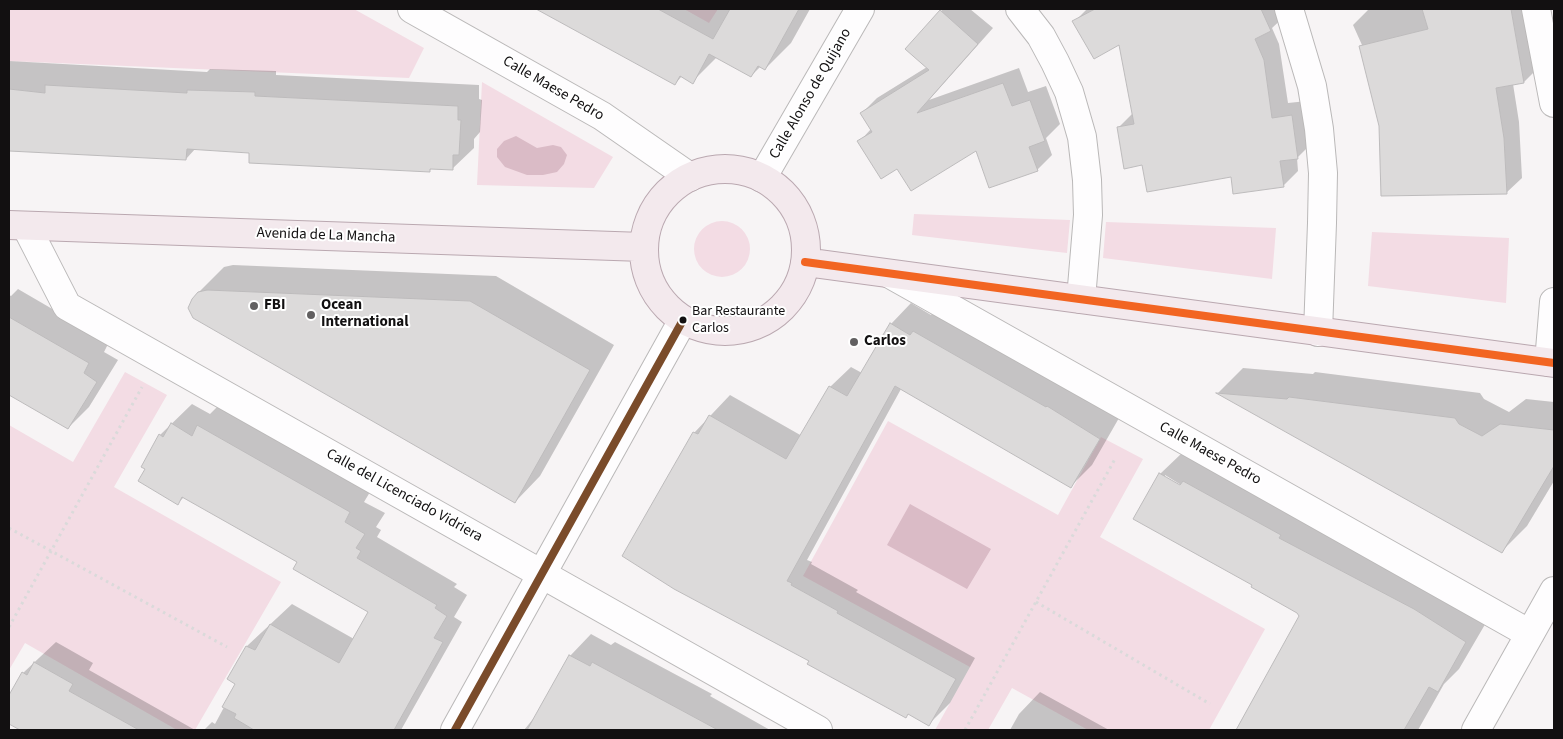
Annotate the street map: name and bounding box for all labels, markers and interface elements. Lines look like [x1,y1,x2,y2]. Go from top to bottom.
street label: Calle Alonso de Quijano [766,25,856,163]
street label: Calle Maese Pedro [499,53,607,125]
street label: Avenida de La Mancha [256,225,396,247]
place label: FBI [264,297,285,315]
place label: Ocean International [321,297,409,332]
marker: FBI [248,300,260,312]
place label: Bar Restaurante Carlos [692,304,785,336]
marker: Ocean International [305,309,317,321]
marker: Bar Restaurante Carlos [678,315,688,325]
place label: Carlos [864,333,906,351]
marker: Carlos [848,336,860,348]
street label: Calle Maese Pedro [1156,419,1264,489]
street label: Calle del Licenciado Vidriera [323,445,485,547]

